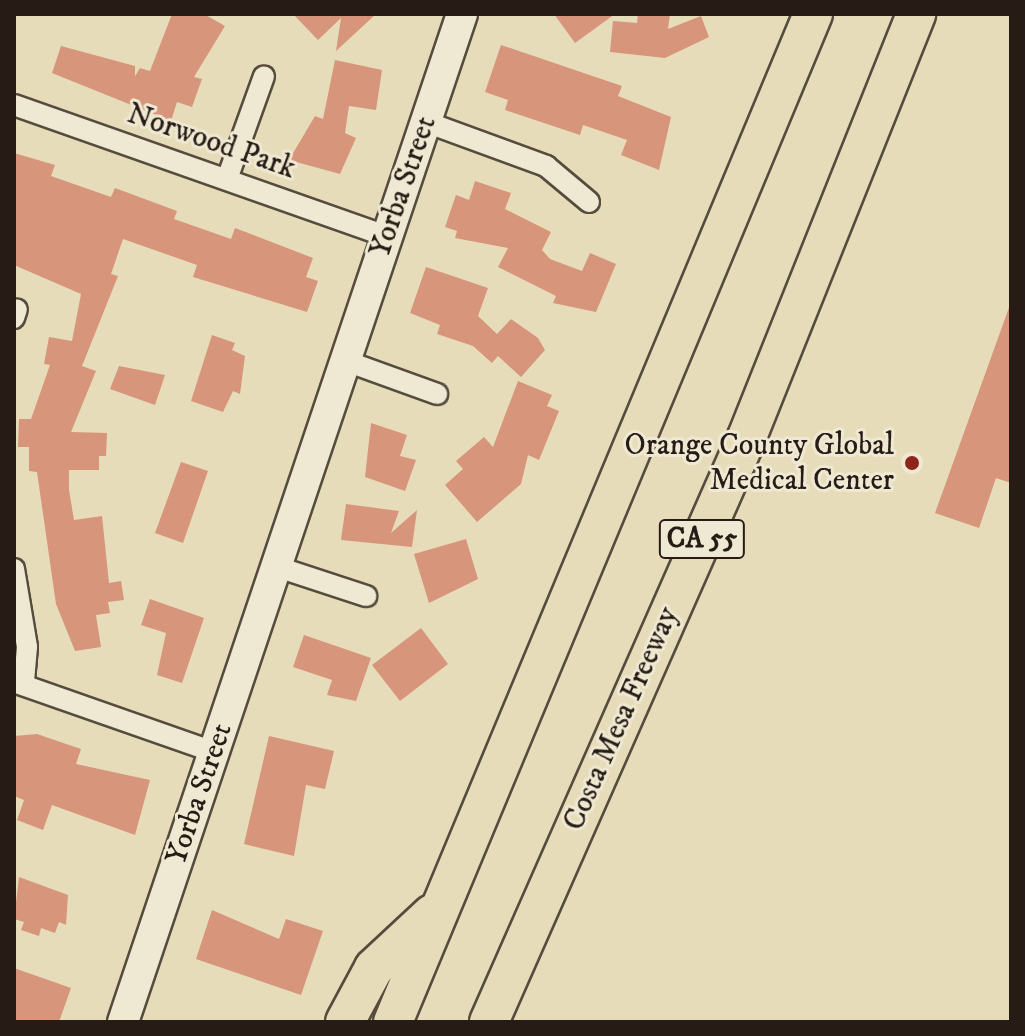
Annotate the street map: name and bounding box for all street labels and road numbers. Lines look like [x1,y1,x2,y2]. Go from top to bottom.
street label: Norwood Park [122,96,300,188]
street label: Yorba Street [363,112,445,262]
road number: CA 55 [658,515,746,563]
street label: Costa Mesa Freeway [557,602,687,836]
street label: Yorba Street [159,719,241,869]

